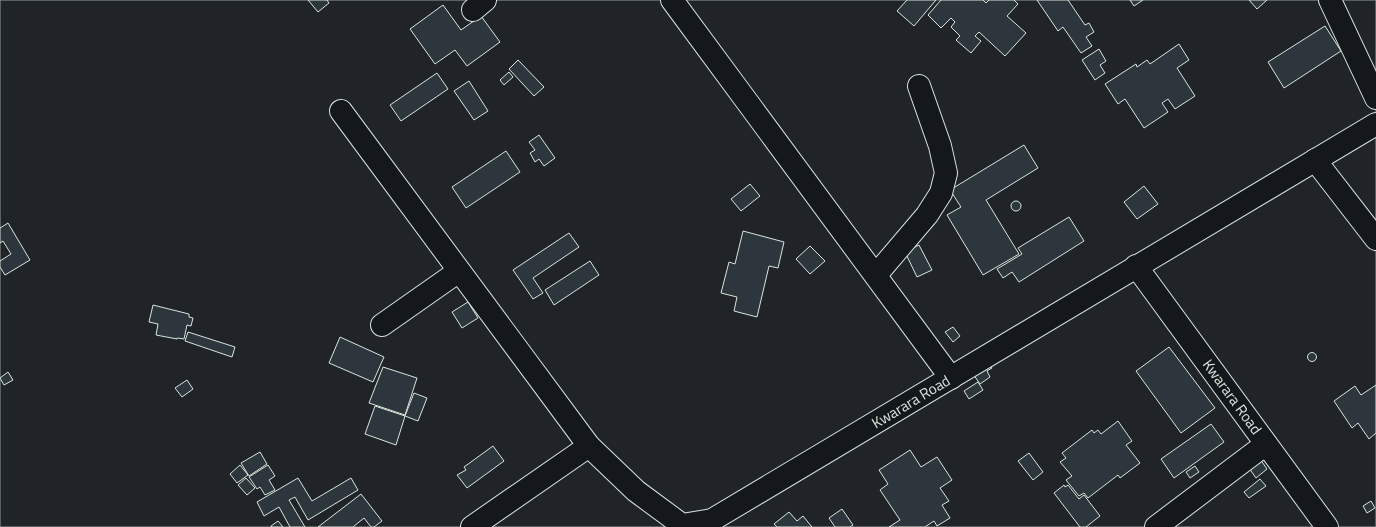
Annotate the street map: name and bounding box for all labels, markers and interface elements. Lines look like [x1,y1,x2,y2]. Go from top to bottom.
street label: Kwarara Road [1197,354,1268,439]
street label: Kwarara Road [867,369,954,434]

